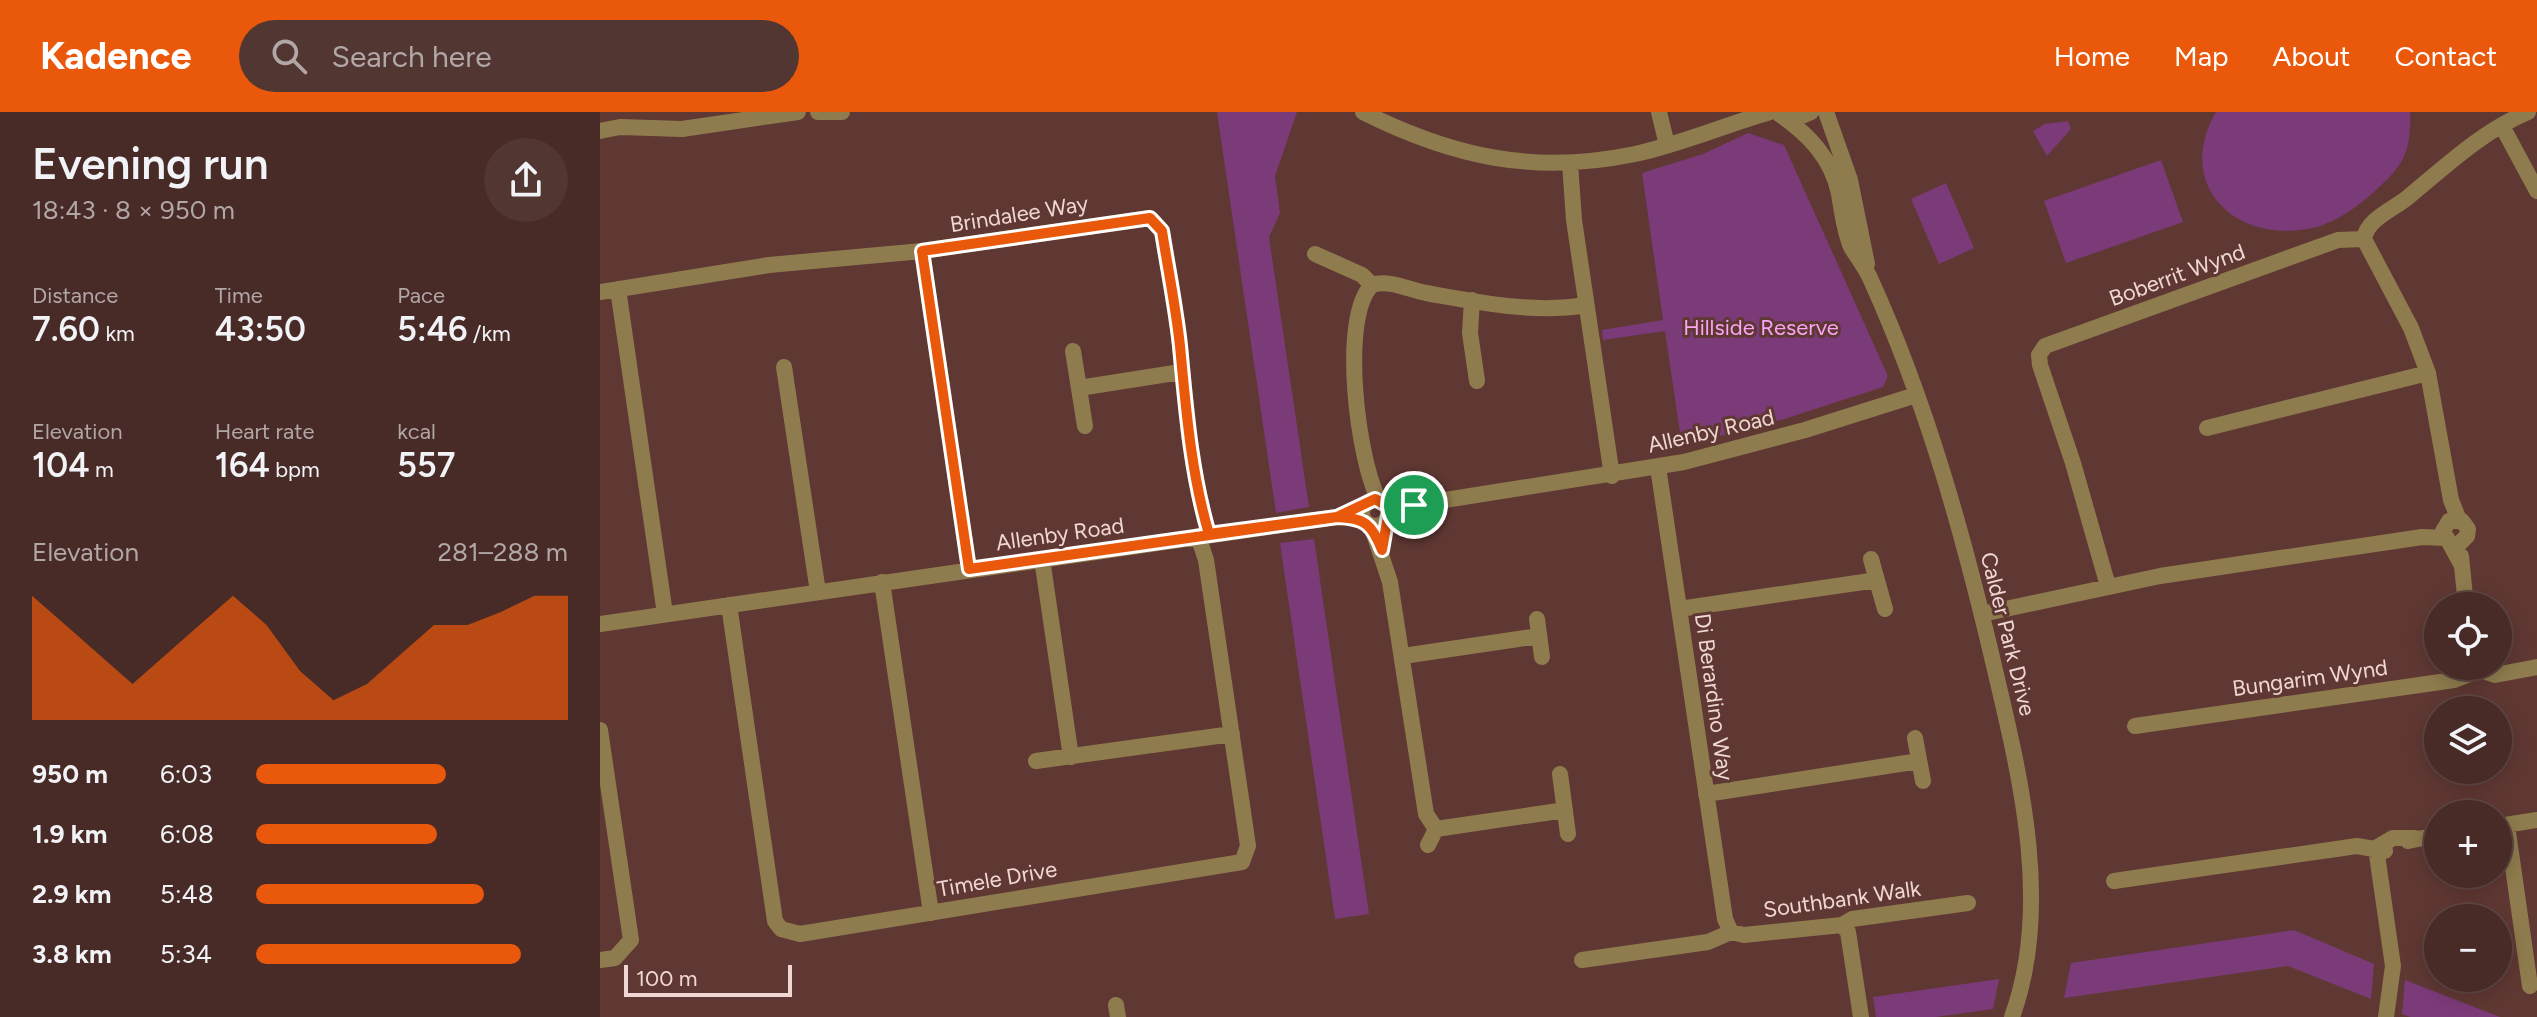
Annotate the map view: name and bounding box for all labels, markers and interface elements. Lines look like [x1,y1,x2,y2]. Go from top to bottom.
search box [239,20,799,92]
text: Kadence [40,33,191,79]
icon: search [267,34,311,78]
text: Search here [331,38,492,75]
text: Home [2054,39,2130,73]
text: Map [2174,39,2229,73]
text: About [2273,39,2350,73]
text: Contact [2394,39,2497,73]
text: Evening run [32,137,269,190]
button: share [484,138,568,222]
street label: Brindalee Way [948,190,1090,238]
text: 18:43 · 8 × 950 m [32,194,235,226]
street label: Boberrit Wynd [2105,238,2249,312]
text: Distance [32,282,118,309]
text: Time [215,282,263,309]
text: Pace [397,282,445,309]
text: 7.60 [32,309,100,350]
text: 43:50 [215,309,306,350]
text: 5:46 [397,309,467,350]
park label: Hillside Reserve [1683,314,1839,341]
text: km [100,320,135,347]
text: /km [467,320,511,347]
street label: Allenby Road [1645,403,1777,459]
text: Elevation [32,418,122,445]
text: Heart rate [215,418,315,445]
text: kcal [397,418,436,445]
text: 104 [32,445,90,486]
text: 164 [215,445,270,486]
text: 557 [397,445,455,486]
text: m [90,456,114,483]
text: bpm [270,456,320,483]
pin [1380,471,1448,539]
icon: arrive [1392,483,1436,527]
street label: Allenby Road [994,512,1126,556]
text: Elevation [32,536,139,568]
text: 281–288 m [437,536,568,568]
street label: Calder Park Drive [1975,549,2041,719]
map controls [2424,592,2512,992]
button: locate [2424,592,2512,680]
street label: Di Berardino Way [1689,612,1739,783]
street label: Bungarim Wynd [2231,654,2389,702]
button: layers [2424,696,2512,784]
text: 950 m [32,758,108,790]
text: 6:03 [160,758,212,790]
button: + [2424,800,2512,888]
text: 1.9 km [32,818,107,850]
text: 6:08 [160,818,214,850]
street label: Timele Drive [935,855,1059,903]
street label: Southbank Walk [1762,875,1923,923]
text: 2.9 km [32,878,111,910]
text: 5:48 [160,878,214,910]
button: − [2424,904,2512,992]
text: 3.8 km [32,938,112,970]
text: 5:34 [160,938,212,970]
scale bar [624,961,792,997]
text: 100 m [636,965,697,992]

